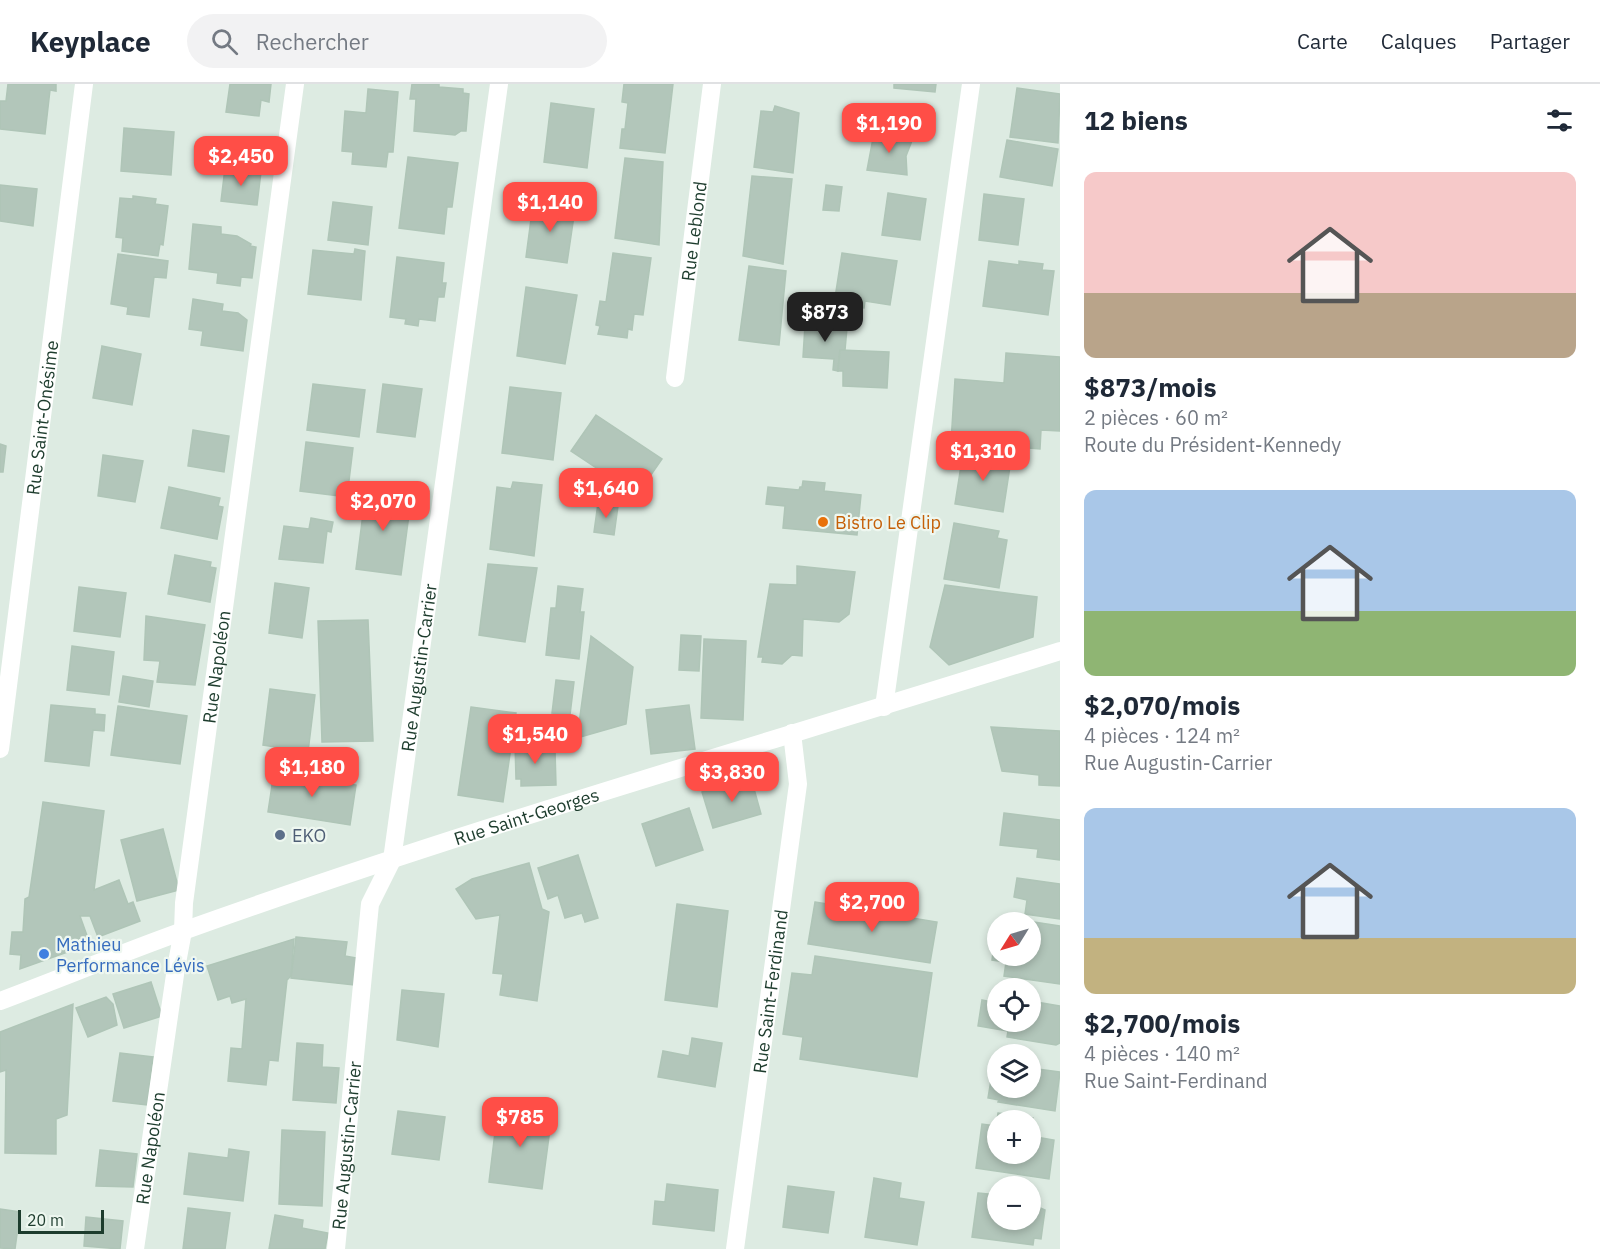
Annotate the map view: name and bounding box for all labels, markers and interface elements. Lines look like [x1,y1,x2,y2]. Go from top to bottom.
search box [187,14,607,68]
text: Keyplace [30,23,151,60]
icon: search [208,25,241,58]
text: Rechercher [256,27,369,56]
text: Carte [1297,27,1348,55]
text: Calques [1381,27,1457,55]
text: Partager [1490,27,1570,55]
pin: $1,190 [840,103,938,154]
text: 12 biens [1084,103,1188,137]
icon: filters [1543,104,1576,137]
text: $1,190 [856,109,922,136]
pin: $2,450 [192,136,290,187]
text: $2,450 [208,142,274,169]
street label: Rue Leblond [676,180,711,283]
pin: $1,140 [501,182,599,233]
text: $1,140 [517,188,583,215]
icon: home [1276,211,1384,319]
pin: $873 [789,292,861,343]
text: $873 [801,298,849,325]
street label: Rue Saint-Onésime [21,339,63,496]
text: $873/mois [1084,370,1217,404]
text: 2 pièces · 60 m² [1084,404,1228,431]
pin: $1,310 [934,431,1032,482]
text: Route du Président-Kennedy [1084,431,1341,458]
text: $1,310 [950,437,1016,464]
pin: $1,640 [557,468,655,519]
text: $1,640 [573,474,639,501]
pin: $2,070 [334,481,432,532]
text: $2,070 [350,487,416,514]
place label: Bistro Le Clip [835,511,941,534]
marker: Bistro Le Clip [816,515,830,529]
icon: home [1276,529,1384,637]
street label: Rue Augustin-Carrier [396,582,442,753]
street label: Rue Napoléon [197,609,235,725]
text: $2,070/mois [1084,688,1240,722]
pin: $1,540 [486,714,584,765]
text: $1,540 [502,720,568,747]
text: 4 pièces · 124 m² [1084,722,1240,749]
pin: $1,180 [263,747,361,798]
text: Rue Augustin-Carrier [1084,749,1272,776]
pin: $3,830 [683,752,781,803]
text: $1,180 [279,753,345,780]
text: $3,830 [699,758,765,785]
street label: Rue Saint-Georges [451,782,602,850]
place label: EKO [292,824,326,847]
marker: EKO [273,828,287,842]
icon: home [1276,847,1384,955]
pin: $2,700 [823,882,921,933]
text: $2,700 [839,888,905,915]
street label: Rue Saint-Ferdinand [747,908,792,1075]
north arrow [987,912,1041,966]
map controls [987,912,1041,1230]
place label: Mathieu Performance Lévis [56,933,205,977]
marker: Mathieu Performance Lévis [37,947,51,961]
button: locate [987,978,1041,1032]
text: $2,700/mois [1084,1006,1240,1040]
text: 4 pièces · 140 m² [1084,1040,1240,1067]
button: layers [987,1044,1041,1098]
street label: Rue Augustin-Carrier [326,1060,366,1231]
text: Rue Saint-Ferdinand [1084,1067,1268,1094]
street label: Rue Napoléon [130,1090,169,1206]
pin: $785 [484,1097,556,1148]
text: $785 [496,1103,544,1130]
button: + [987,1110,1041,1164]
button: − [987,1176,1041,1230]
scale bar [18,1207,104,1234]
text: 20 m [27,1210,64,1230]

